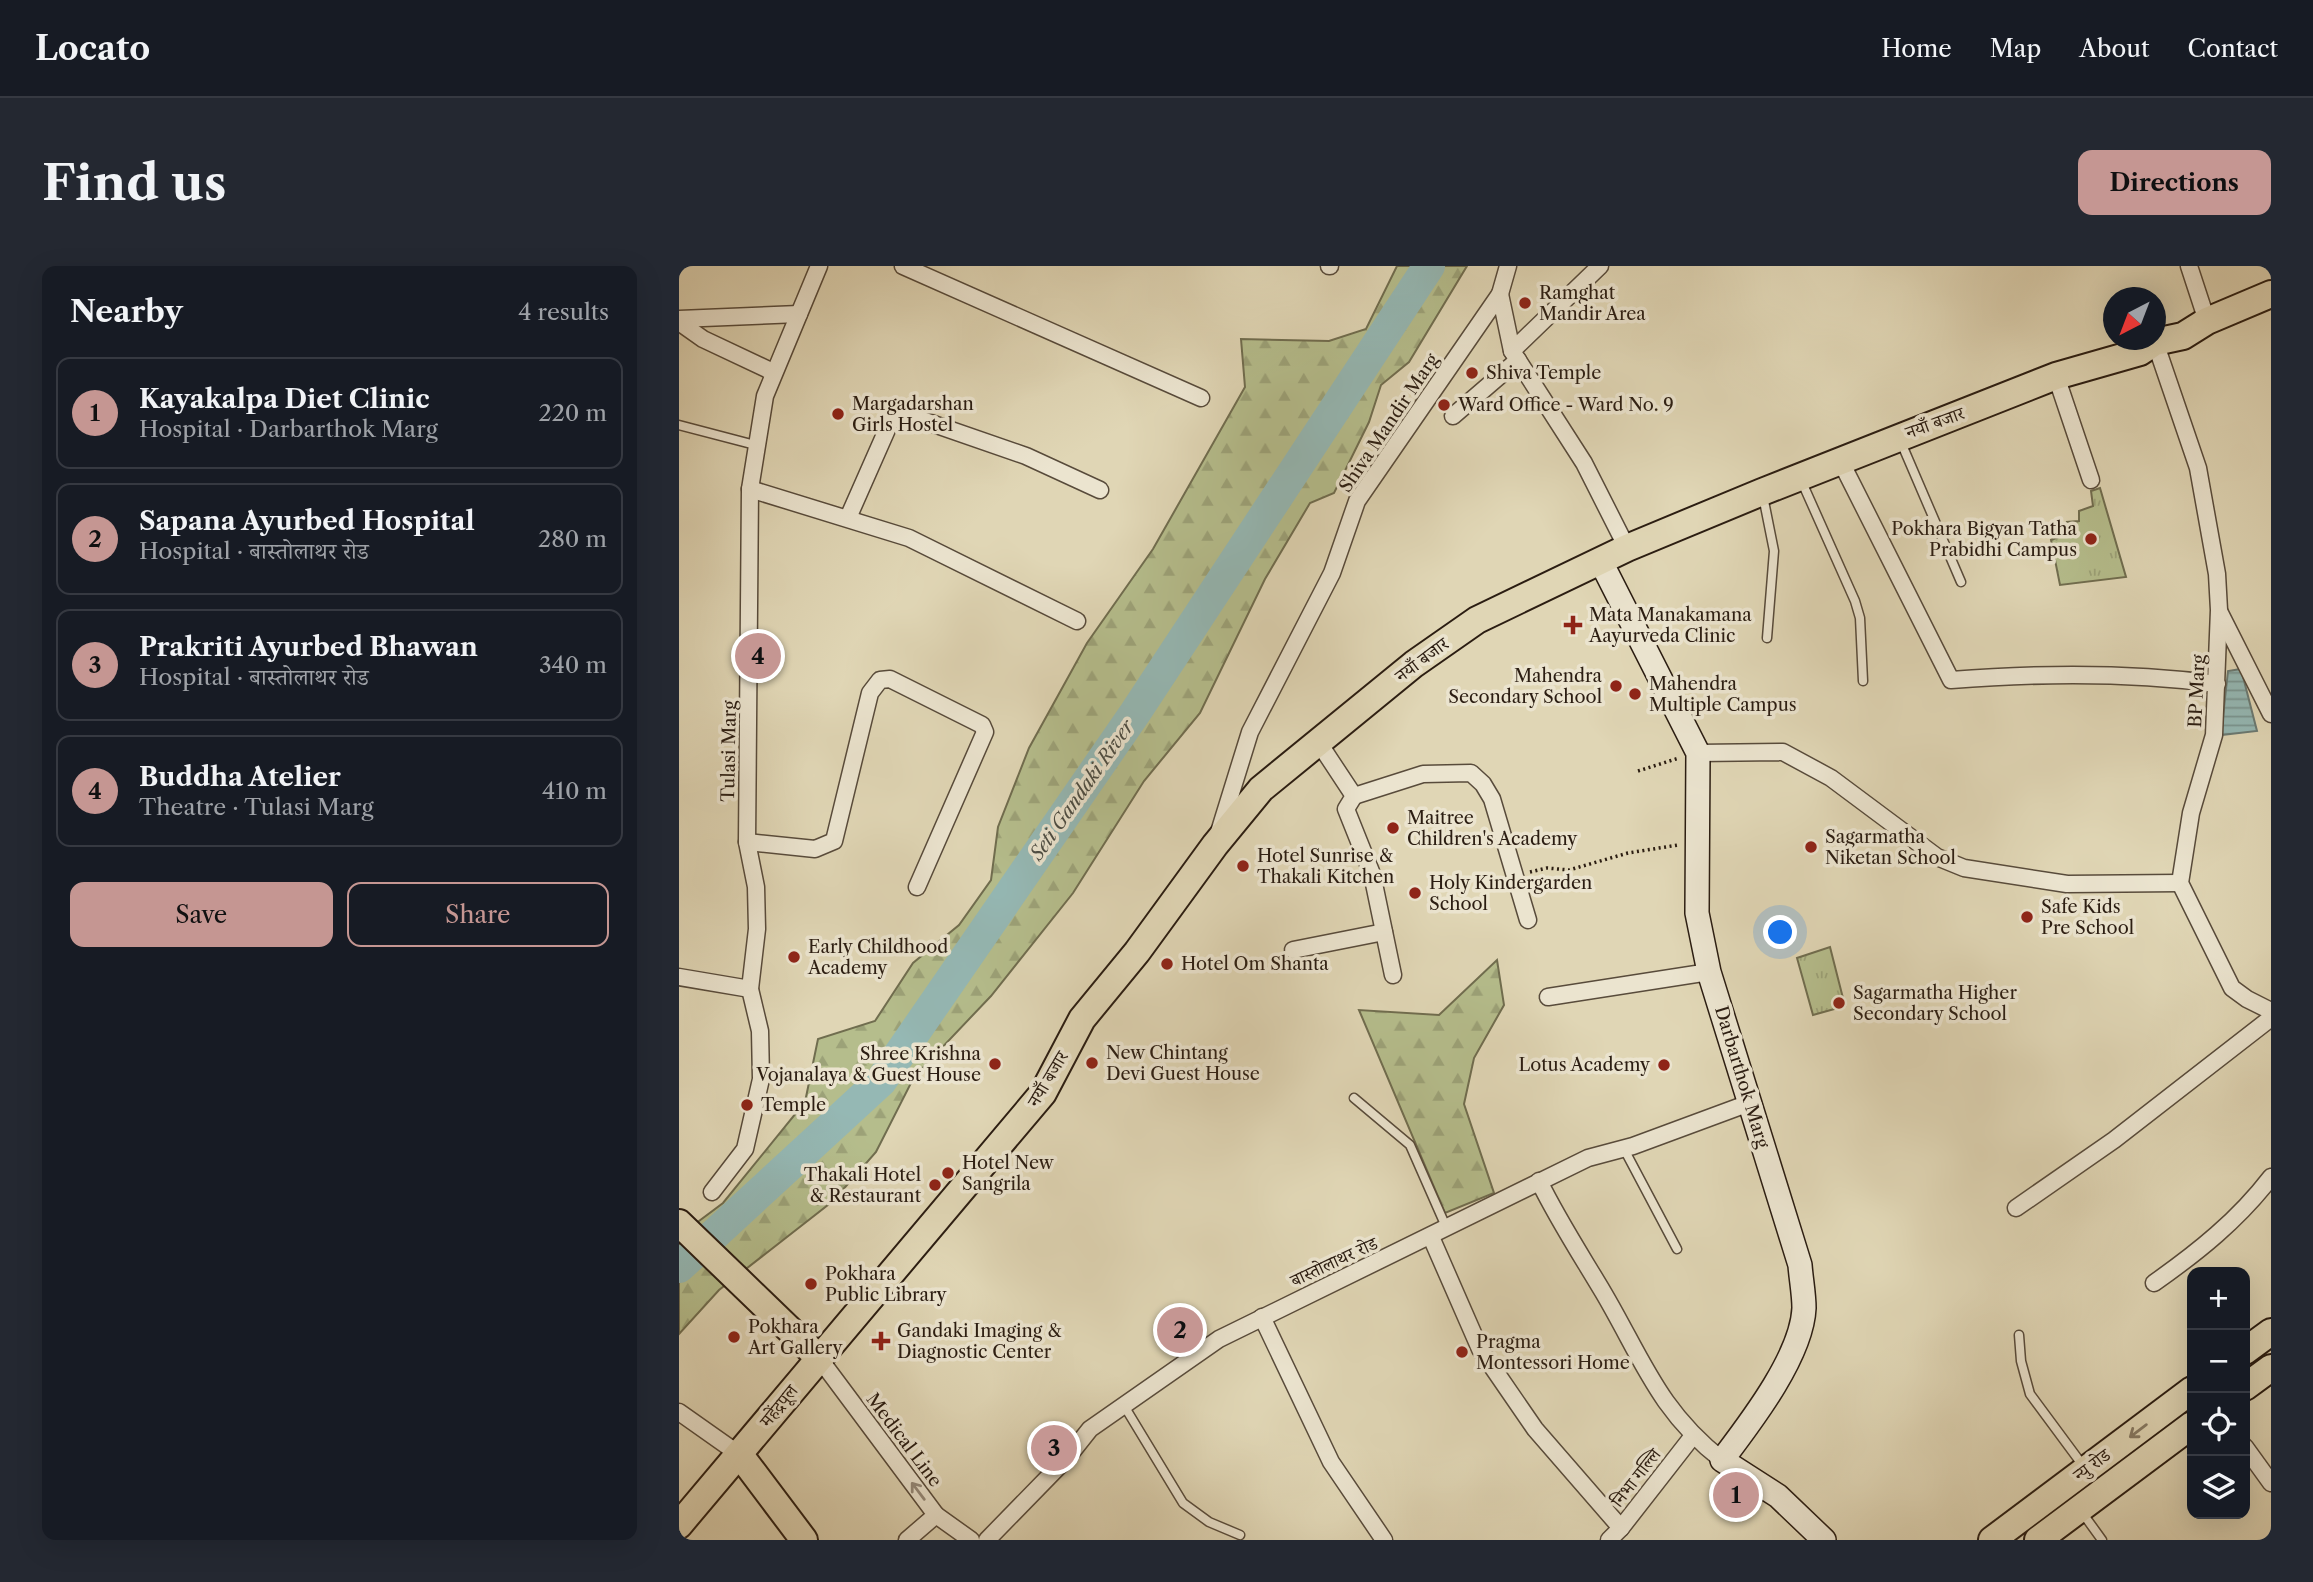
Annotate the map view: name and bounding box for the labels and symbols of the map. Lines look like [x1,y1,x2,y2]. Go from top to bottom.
place label: Ramghat Mandir Area [1539,282,1646,325]
north arrow [2103,287,2166,350]
marker: Ramghat Mandir Area [1517,295,1533,311]
street label: Shiva Mandir Marg [1334,349,1444,496]
place label: Shiva Temple [1486,362,1601,384]
marker: Shiva Temple [1464,365,1480,381]
place label: Margadarshan Girls Hostel [852,393,974,436]
place label: Ward Office - Ward No. 9 [1457,394,1674,416]
marker: Ward Office - Ward No. 9 [1436,397,1452,413]
street label: नयाँ बजार [1902,402,1969,444]
marker: Margadarshan Girls Hostel [830,406,846,422]
place label: Pokhara Bigyan Tatha Prabidhi Campus [1891,518,2078,561]
marker: Pokhara Bigyan Tatha Prabidhi Campus [2083,531,2099,547]
place label: Mata Manakamana Aayurveda Clinic [1588,604,1752,647]
marker: Mata Manakamana Aayurveda Clinic [1563,615,1583,635]
pin: 4 [735,630,781,682]
street label: नयाँ बजार [1390,632,1454,688]
street label: BP Marg [2184,653,2210,728]
place label: Mahendra Secondary School [1448,665,1602,708]
place label: Mahendra Multiple Campus [1649,673,1797,716]
marker: Mahendra Secondary School [1608,678,1624,694]
marker: Mahendra Multiple Campus [1627,686,1643,702]
street label: Tulasi Marg [717,700,741,802]
water label: Seti Gandaki River [1025,715,1140,865]
place label: Maitree Children's Academy [1407,807,1578,850]
marker: Maitree Children's Academy [1385,820,1401,836]
place label: Sagarmatha Niketan School [1825,826,1956,869]
marker: Sagarmatha Niketan School [1803,839,1819,855]
place label: Hotel Sunrise & Thakali Kitchen [1257,845,1394,888]
marker: Hotel Sunrise & Thakali Kitchen [1235,858,1251,874]
place label: Holy Kindergarden School [1429,872,1592,915]
marker: Holy Kindergarden School [1407,885,1423,901]
place label: Safe Kids Pre School [2041,896,2134,939]
marker: Safe Kids Pre School [2019,909,2035,925]
your location [1763,915,1797,949]
place label: Early Childhood Academy [807,936,948,979]
marker: Early Childhood Academy [786,949,802,965]
place label: Hotel Om Shanta [1181,953,1329,975]
marker: Hotel Om Shanta [1159,956,1175,972]
place label: Sagarmatha Higher Secondary School [1853,982,2017,1025]
marker: Sagarmatha Higher Secondary School [1831,995,1847,1011]
street label: Darbarthok Marg [1710,1003,1774,1151]
place label: New Chintang Devi Guest House [1106,1042,1260,1085]
place label: Shree Krishna Vojanalaya & Guest House [755,1043,981,1086]
street label: नयाँ बजार [1022,1046,1074,1112]
place label: Lotus Academy [1518,1054,1651,1076]
marker: New Chintang Devi Guest House [1084,1055,1100,1071]
marker: Shree Krishna Vojanalaya & Guest House [987,1056,1003,1072]
marker: Lotus Academy [1656,1057,1672,1073]
place label: Temple [761,1094,826,1116]
marker: Temple [739,1097,755,1113]
place label: Hotel New Sangrila [962,1152,1055,1195]
place label: Thakali Hotel & Restaurant [804,1164,922,1207]
marker: Hotel New Sangrila [940,1165,956,1181]
marker: Thakali Hotel & Restaurant [927,1177,943,1193]
street label: बास्तोलाथर रोड [1286,1232,1382,1292]
place label: Pokhara Public Library [825,1263,948,1306]
marker: Pokhara Public Library [803,1276,819,1292]
pin: 2 [1157,1304,1203,1356]
place label: Pokhara Art Gallery [747,1316,843,1359]
place label: Gandaki Imaging & Diagnostic Center [897,1320,1062,1363]
marker: Pokhara Art Gallery [726,1329,742,1345]
marker: Gandaki Imaging & Diagnostic Center [871,1331,891,1351]
place label: Pragma Montessori Home [1476,1331,1630,1374]
marker: Pragma Montessori Home [1454,1344,1470,1360]
street label: महेंद्रपूल [755,1380,804,1433]
street label: Medical Line [862,1389,946,1491]
pin: 3 [1031,1422,1077,1474]
one-way arrow [2129,1424,2147,1439]
street label: निभा गल्लि [1606,1443,1666,1512]
street label: न्यु रोड [2068,1443,2116,1487]
pin: 1 [1713,1469,1759,1521]
one-way arrow [910,1482,925,1500]

